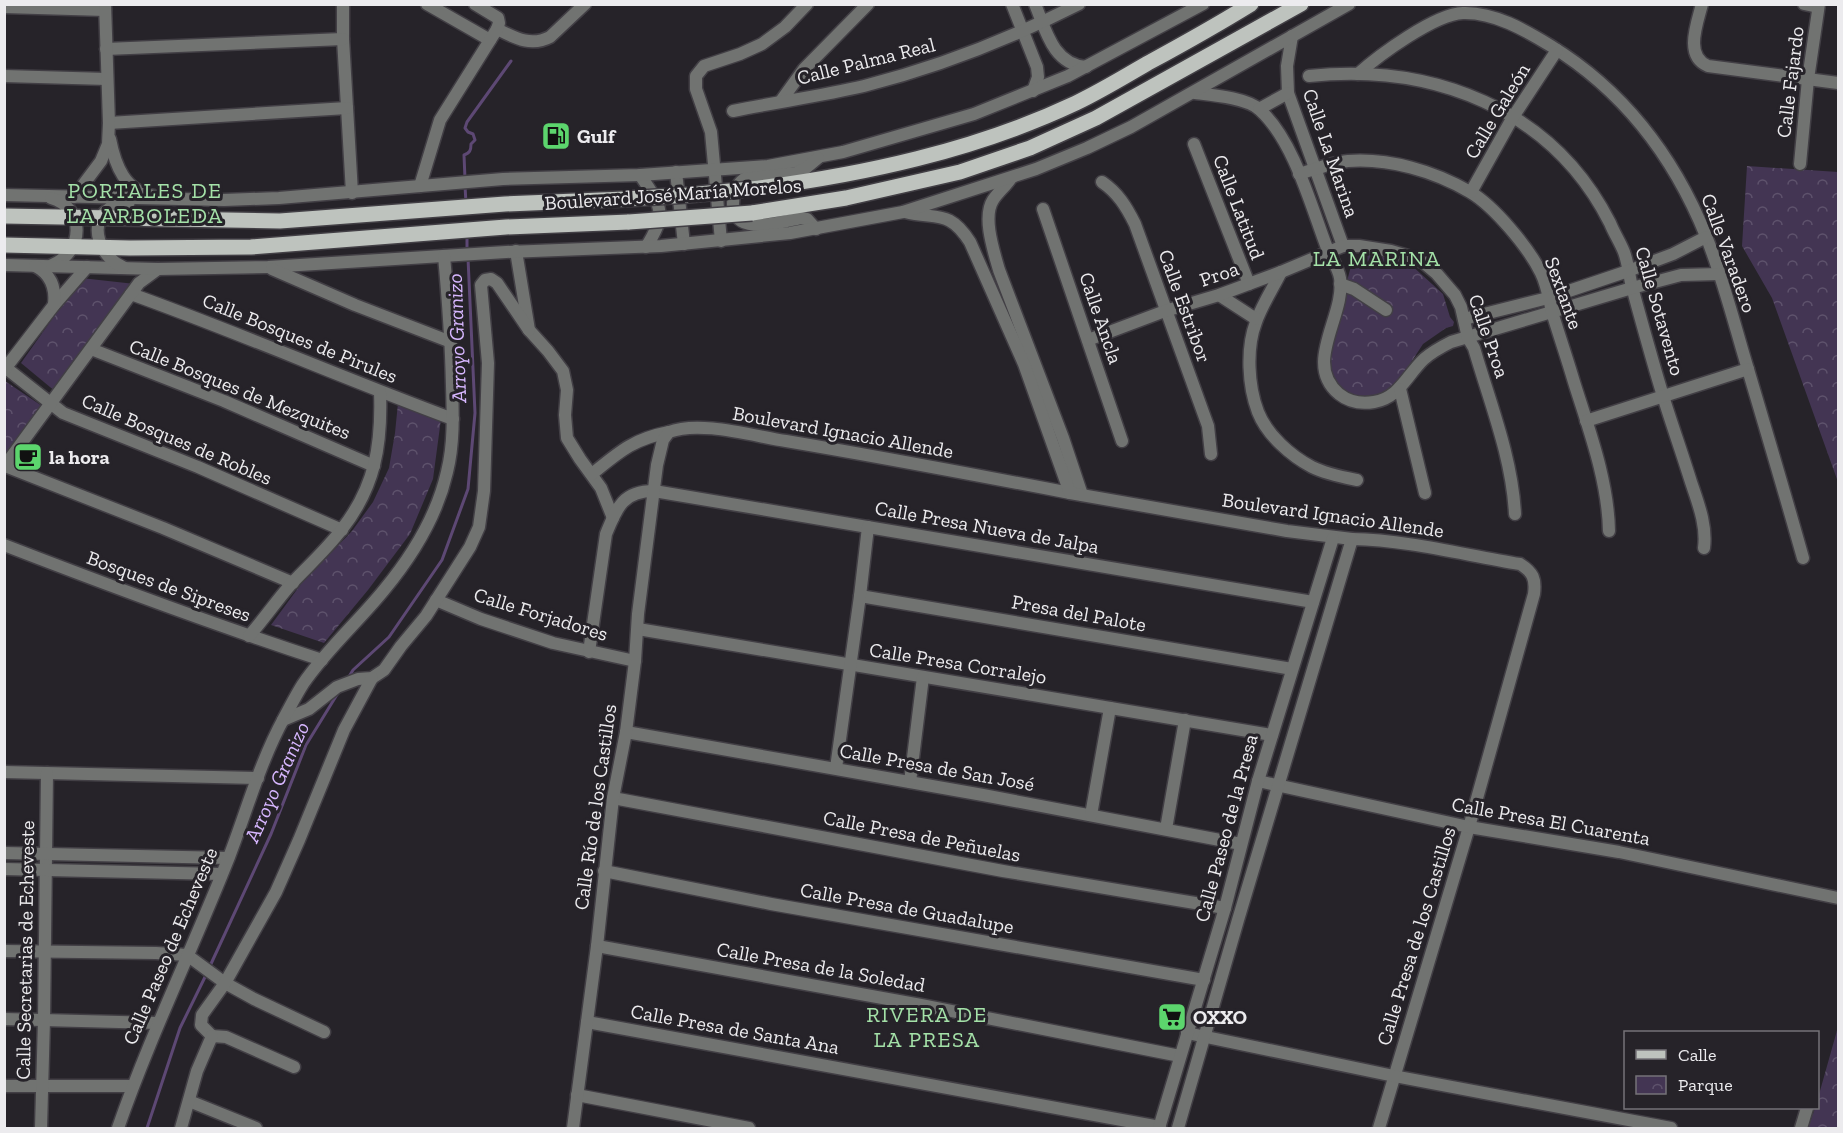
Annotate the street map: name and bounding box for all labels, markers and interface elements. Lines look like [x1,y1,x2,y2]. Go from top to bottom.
street label: Calle Fajardo [1771,25,1809,139]
street label: Calle Palma Real [794,32,938,90]
street label: Calle Galeón [1459,58,1535,163]
street label: Calle La Marina [1298,86,1364,221]
fuel station icon: Gulf [540,120,572,152]
place label: Gulf [577,124,617,148]
street label: Calle Latitud [1208,151,1270,263]
street label: Boulevard José María Morelos [544,173,802,215]
district label: PORTALES DE LA ARBOLEDA [66,177,224,229]
street label: Calle Varadero [1696,190,1762,316]
street label: Calle Sotavento [1630,244,1690,378]
district label: LA MARINA [1313,245,1441,272]
street label: Calle Estribor [1153,246,1217,366]
street label: Sextante [1540,253,1588,333]
street label: Proa [1196,256,1242,292]
street label: Calle Ancla [1074,269,1128,367]
water label: Arroyo Granizo [442,273,471,404]
street label: Calle Bosques de Pirules [199,288,401,388]
street label: Calle Proa [1463,291,1515,381]
street label: Calle Bosques de Mezquites [126,334,354,444]
street label: Calle Bosques de Robles [78,388,276,490]
street label: Boulevard Ignacio Allende [731,401,955,463]
cafe icon: la hora [12,441,44,473]
place label: la hora [49,445,110,469]
street label: Boulevard Ignacio Allende [1221,488,1445,542]
street label: Calle Presa Nueva de Jalpa [873,495,1101,559]
street label: Bosques de Sipreses [84,545,254,627]
street label: Calle Forjadores [471,582,611,646]
street label: Presa del Palote [1010,589,1148,637]
street label: Calle Presa Corralejo [868,637,1048,689]
street label: Calle Río de los Castillos [569,702,621,912]
water label: Arroyo Granizo [238,718,314,847]
street label: Calle Paseo de la Presa [1189,731,1263,924]
street label: Calle Presa de San José [838,738,1036,796]
street label: Calle Presa El Cuarenta [1450,792,1652,850]
street label: Calle Presa de Peñuelas [821,805,1023,867]
street label: Calle Secretarias de Echeveste [11,820,39,1080]
street label: Calle Presa de los Castillos [1371,824,1461,1048]
street label: Calle Paseo de Echeveste [118,844,222,1048]
street label: Calle Presa de Guadalupe [798,877,1016,939]
street label: Calle Presa de la Soledad [715,937,927,997]
street label: Calle Presa de Santa Ana [629,999,841,1059]
district label: RIVERA DE LA PRESA [866,1001,988,1053]
supermarket icon: OXXO [1156,1001,1188,1033]
place label: OXXO [1193,1005,1247,1029]
legend [1624,1031,1819,1109]
text: Calle [1678,1044,1716,1066]
text: Parque [1678,1074,1733,1096]

